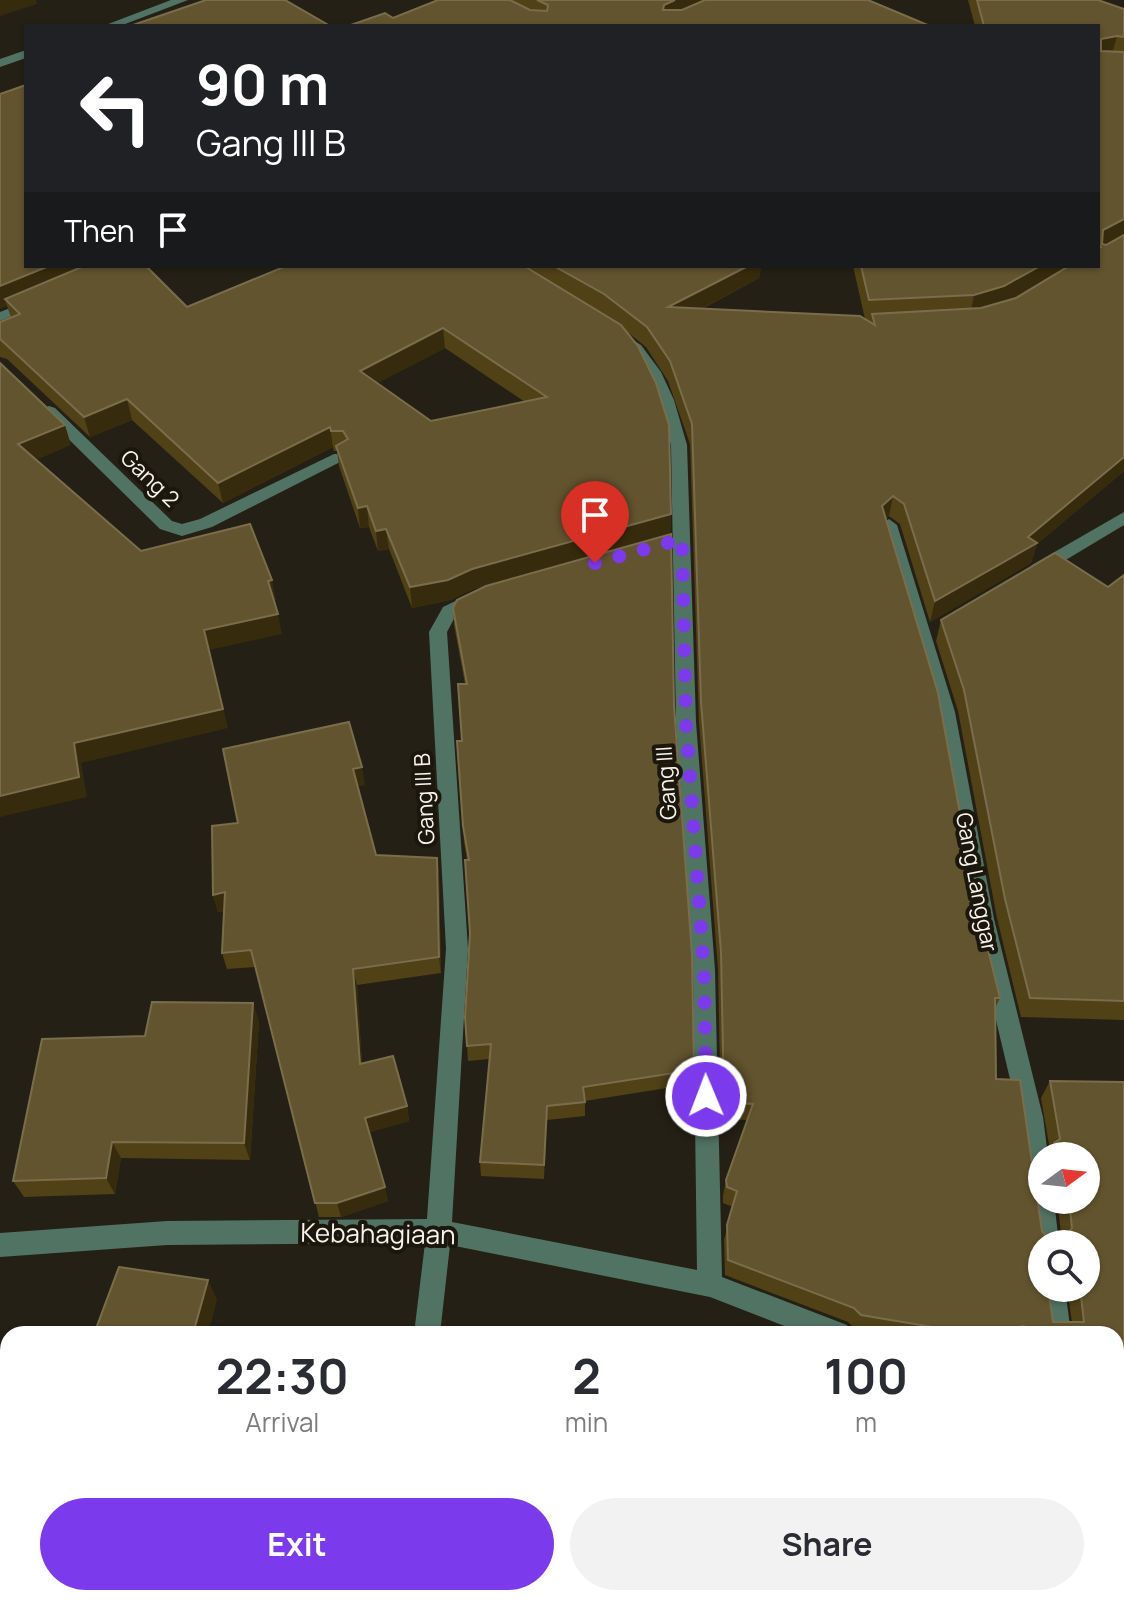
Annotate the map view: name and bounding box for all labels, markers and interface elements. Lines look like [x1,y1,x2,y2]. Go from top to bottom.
text: 90 m [196,45,329,122]
icon: left [64,56,168,160]
text: Gang III B [196,118,346,167]
icon: arrive [151,208,195,252]
text: Then [64,210,135,251]
street label: Gang 2 [114,443,186,513]
pin [561,481,629,563]
icon: arrive [573,493,617,537]
street label: Gang III [648,745,684,821]
street label: Gang III B [407,753,441,845]
street label: Gang Langgar [949,810,1005,954]
position arrow [664,1054,748,1138]
north arrow [1028,1142,1100,1214]
map controls [1028,1142,1100,1302]
street label: Kebahagiaan [300,1214,456,1252]
button: search [1028,1230,1100,1302]
text: 22:30 [216,1343,349,1408]
text: 2 [572,1343,601,1408]
text: 100 [824,1343,908,1408]
text: Arrival [245,1404,319,1440]
text: min [565,1404,608,1440]
text: m [855,1404,877,1440]
button: Exit [40,1498,554,1590]
button: Share [570,1498,1084,1590]

